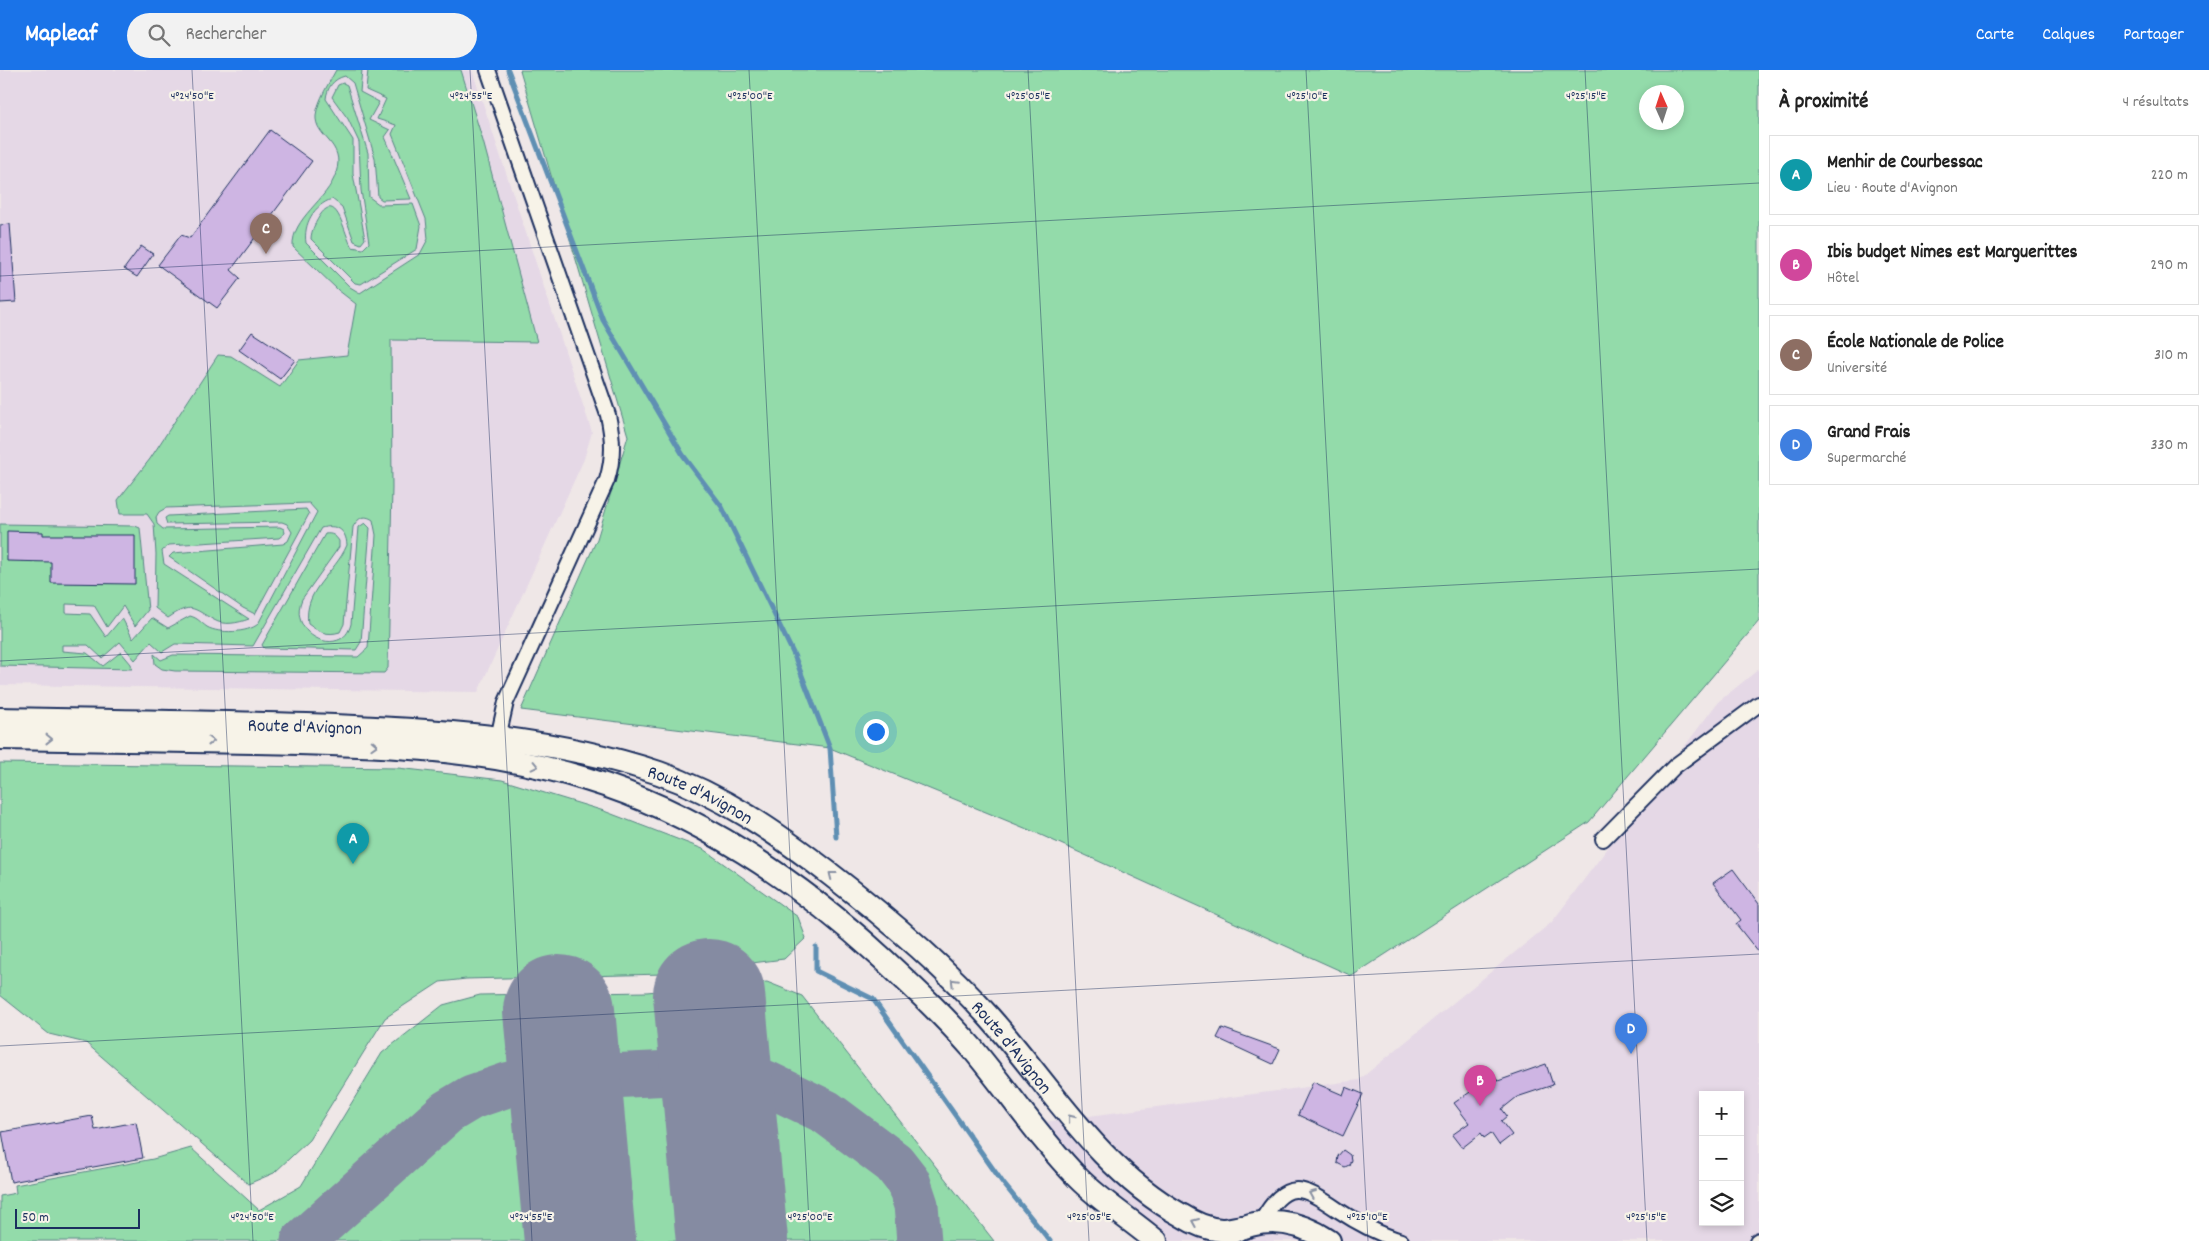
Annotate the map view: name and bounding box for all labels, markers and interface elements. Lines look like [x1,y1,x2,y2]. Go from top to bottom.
search box [127,13,477,58]
text: Mapleaf [25,18,97,52]
icon: search [145,21,173,49]
text: Rechercher [185,22,267,49]
text: Carte [1976,23,2014,48]
text: Calques [2042,23,2095,48]
text: Partager [2123,23,2184,48]
north arrow [1639,85,1684,130]
text: 4°24'50"E [170,88,214,105]
text: 4°24'55"E [450,88,493,105]
text: 4°25'00"E [728,88,773,105]
text: 4°25'05"E [1006,88,1050,105]
text: 4°25'10"E [1287,88,1328,105]
text: 4°25'15"E [1566,88,1606,105]
text: À proximité [1779,88,1868,118]
text: 4 résultats [2122,91,2189,114]
text: Menhir de Courbessac [1827,150,1983,177]
text: A [1792,164,1800,187]
text: 220 m [2151,164,2188,187]
text: Lieu · Route d'Avignon [1827,177,1958,200]
pin: C [250,213,282,254]
text: Ibis budget Nimes est Marguerittes [1827,240,2078,267]
text: B [1792,254,1800,277]
text: 290 m [2150,254,2188,277]
text: Hôtel [1827,267,1859,290]
text: École Nationale de Police [1827,330,2004,357]
text: C [1792,344,1800,367]
text: 310 m [2154,344,2188,367]
text: Université [1827,357,1887,380]
text: Grand Frais [1827,420,1911,447]
text: D [1792,434,1800,457]
text: 330 m [2150,434,2188,457]
text: Supermarché [1827,447,1906,470]
street label: Route d'Avignon [247,713,362,744]
your location [863,719,889,745]
one-way arrow [45,733,53,744]
one-way arrow [208,736,215,746]
one-way arrow [370,740,378,751]
one-way arrow [530,760,539,771]
street label: Route d'Avignon [643,760,757,833]
pin: A [337,823,369,864]
one-way arrow [828,872,838,881]
one-way arrow [951,979,960,988]
street label: Route d'Avignon [963,996,1057,1101]
pin: D [1615,1013,1647,1054]
pin: B [1464,1065,1496,1106]
map controls [1699,1091,1744,1226]
button: + [1699,1091,1744,1136]
one-way arrow [1069,1115,1077,1124]
button: − [1699,1136,1744,1181]
button: layers [1699,1181,1744,1226]
one-way arrow [1308,1189,1317,1200]
scale bar [15,1206,140,1229]
text: 50 m [22,1208,49,1228]
text: 4°24'50"E [230,1209,274,1226]
text: 4°24'55"E [510,1209,553,1226]
text: 4°25'00"E [788,1209,833,1226]
text: 4°25'05"E [1067,1209,1111,1226]
text: 4°25'10"E [1347,1209,1388,1226]
text: 4°25'15"E [1626,1209,1666,1226]
one-way arrow [1191,1218,1200,1228]

